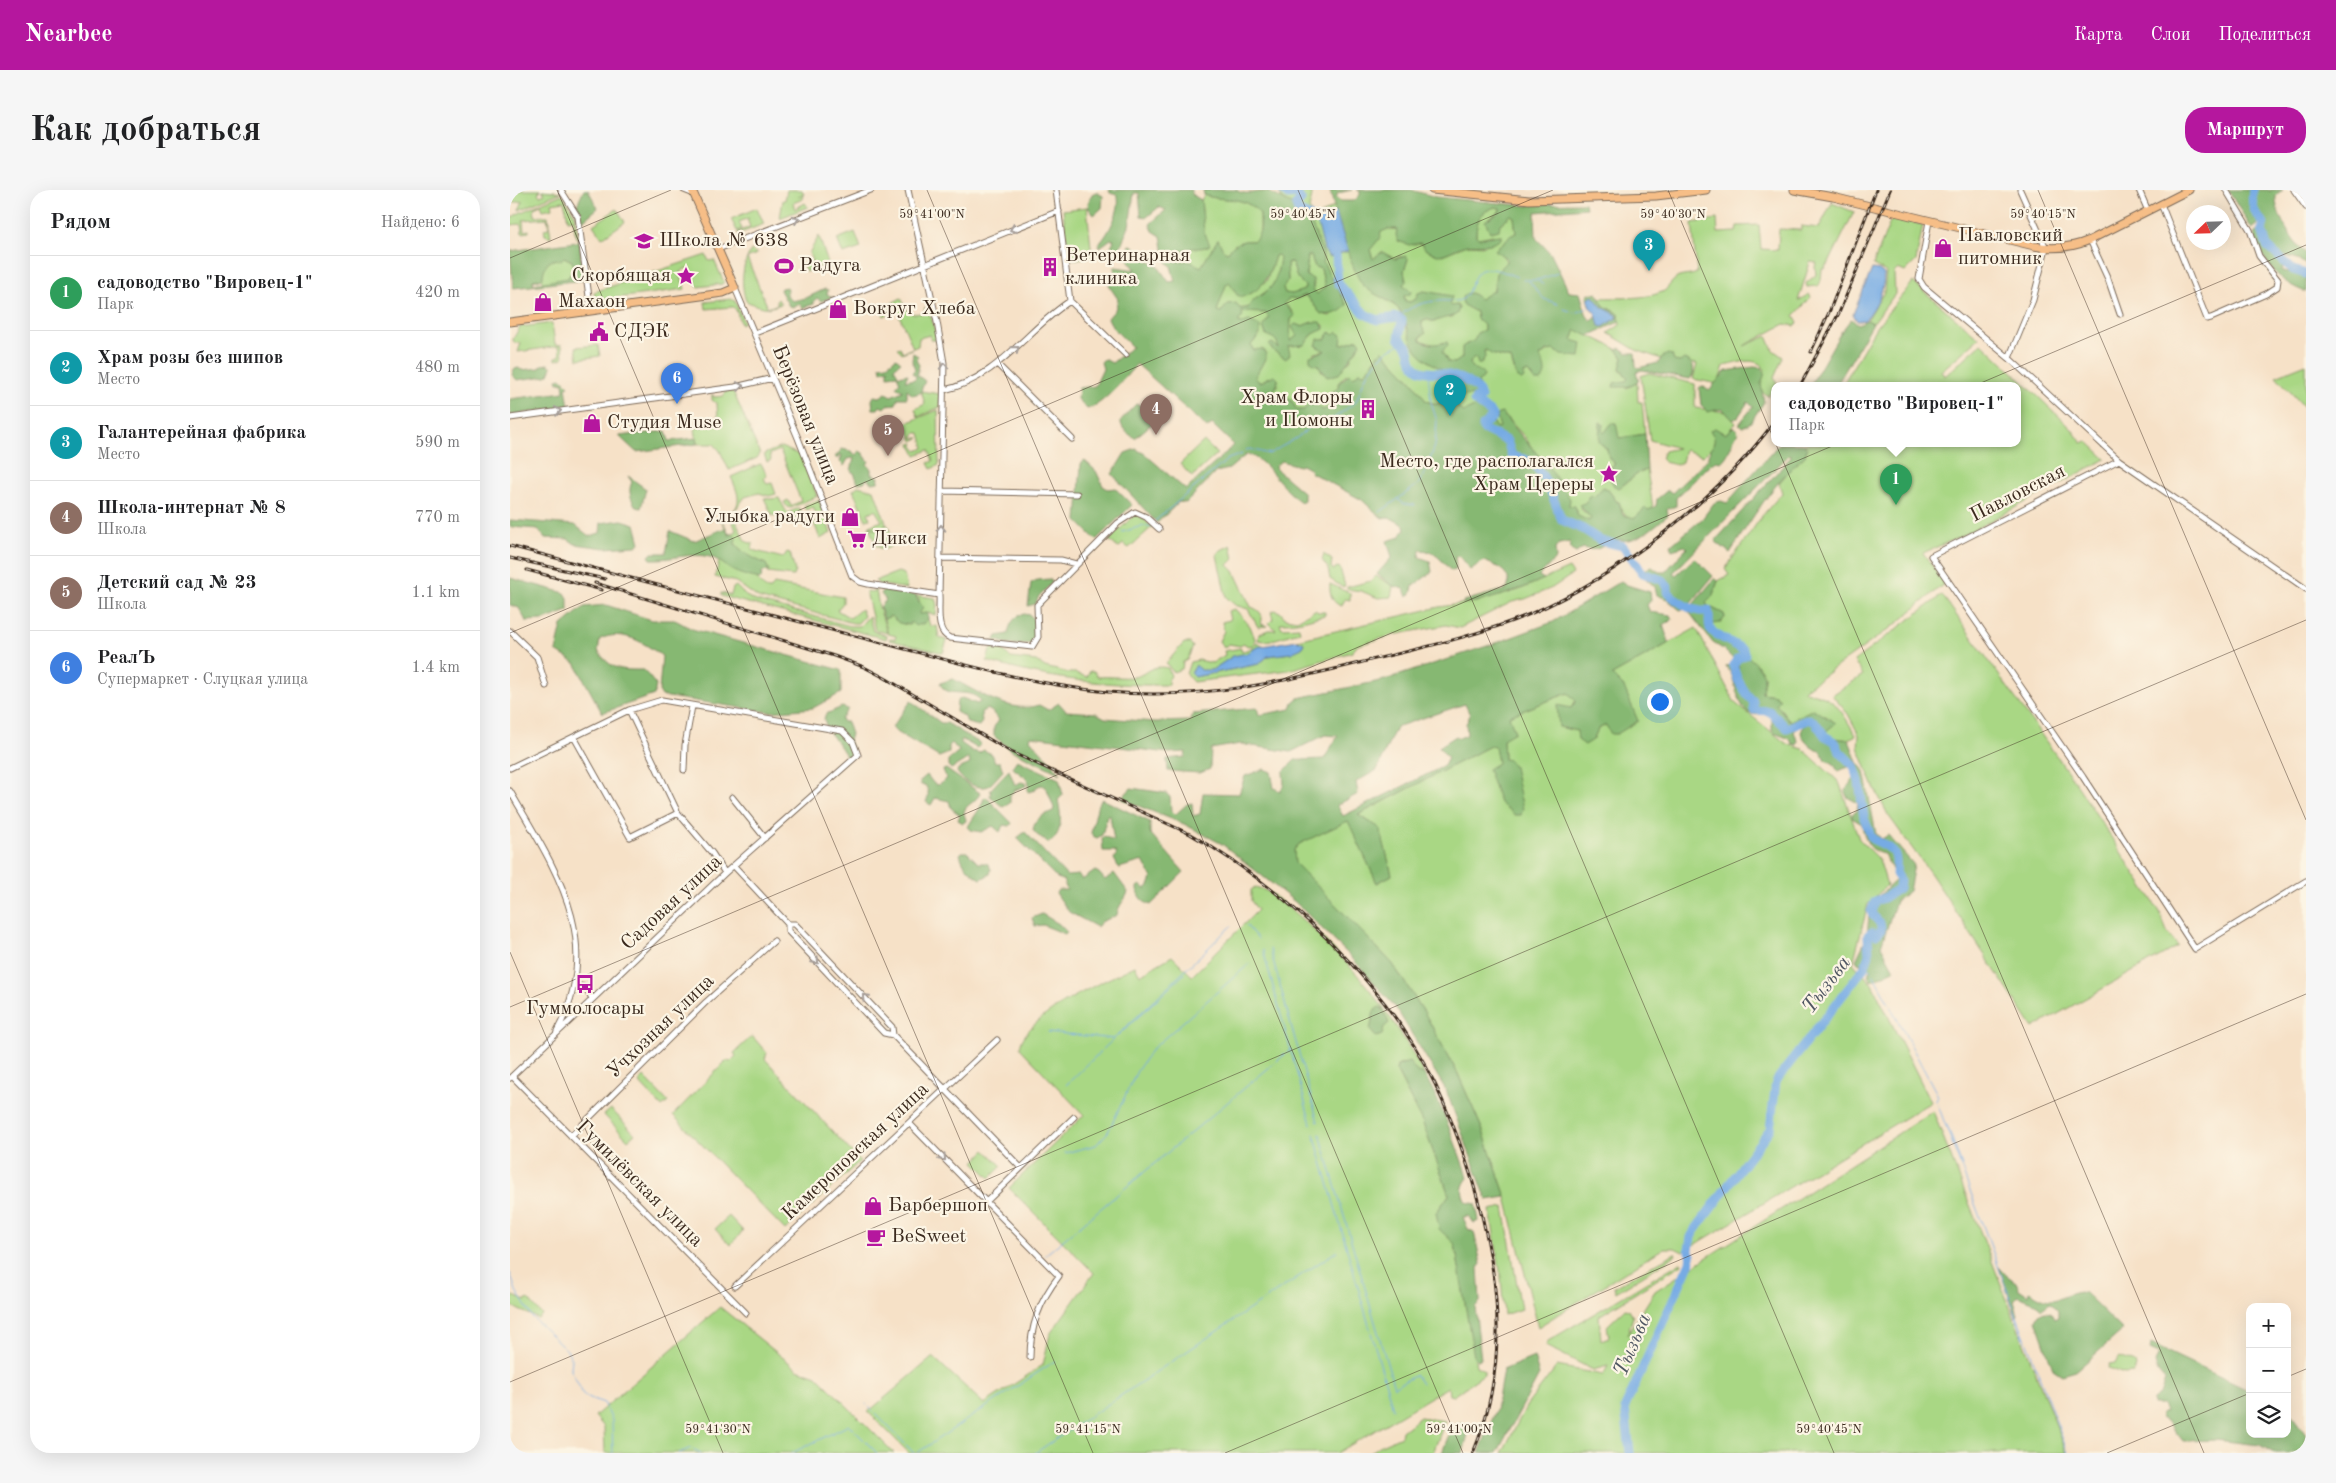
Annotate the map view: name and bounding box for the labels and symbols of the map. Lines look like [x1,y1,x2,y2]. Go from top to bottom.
north arrow [2186,205,2231,250]
text: 59°41'00"N [899,208,965,221]
text: 59°40'45"N [1270,208,1336,221]
text: 59°40'30"N [1640,208,1706,221]
text: 59°40'15"N [2010,208,2076,221]
one-way arrow [791,215,800,225]
one-way arrow [1010,224,1018,234]
place label: Павловский питомник [1958,226,2063,269]
school or university icon: Школа № 638 [633,230,655,252]
pin: 3 [1633,230,1665,271]
place label: Школа № 638 [659,231,788,251]
shop icon: Павловский питомник [1932,237,1954,259]
place label: Ветеринарная клиника [1065,246,1190,289]
sports icon: Радуга [773,255,795,277]
place label: Радуга [799,256,861,276]
building icon: Ветеринарная клиника [1039,256,1061,278]
place icon: Скорбящая [675,265,697,287]
place label: Скорбящая [571,266,671,286]
shop icon: Махаон [532,291,554,313]
place label: Махаон [558,292,626,312]
shop icon: Вокруг Хлеба [827,298,849,320]
place label: Вокруг Хлеба [853,299,976,319]
public building icon: СДЭК [588,321,610,343]
place label: СДЭК [614,322,670,342]
street label: Берёзовая улица [768,343,842,488]
one-way arrow [1010,346,1020,355]
one-way arrow [938,362,949,370]
pin: 6 [661,363,693,404]
pin: 2 [1434,375,1466,416]
one-way arrow [736,382,745,392]
place label: Храм Флоры и Помоны [1240,388,1353,431]
pin: 4 [1140,394,1172,435]
building icon: Храм Флоры и Помоны [1357,398,1379,420]
one-way arrow [555,406,563,417]
shop icon: Студия Muse [581,412,603,434]
place label: Студия Muse [607,413,721,433]
pin: 5 [872,415,904,456]
place label: Место, где располагался Храм Цереры [1379,452,1594,495]
street label: Павловская [1967,462,2069,526]
place icon: Место, где располагался Храм Цереры [1598,463,1620,485]
pin: 1 [1880,464,1912,505]
shop icon: Улыбка радуги [839,506,861,528]
place label: Улыбка радуги [704,507,835,527]
one-way arrow [935,524,946,532]
supermarket icon: Дикси [846,528,868,550]
place label: Дикси [872,529,927,549]
your location [1647,689,1673,715]
street label: Садовая улица [618,851,726,955]
water label: Тызьва [1799,952,1855,1018]
one-way arrow [810,955,819,964]
street label: Учхозная улица [604,971,718,1083]
bus stop icon: Гуммолосары [574,973,596,995]
one-way arrow [862,994,871,1003]
place label: Гуммолосары [526,999,644,1019]
street label: Камероновская улица [779,1079,933,1225]
street label: Гумилёвская улица [572,1117,706,1251]
one-way arrow [937,1152,946,1161]
shop icon: Барбершоп [862,1195,884,1217]
place label: Барбершоп [888,1196,988,1216]
cafe icon: BeSweet [865,1226,887,1248]
place label: BeSweet [891,1227,966,1247]
water label: Тызьва [1610,1310,1656,1380]
text: 59°41'30"N [685,1423,751,1436]
text: 59°41'15"N [1055,1423,1121,1436]
text: 59°41'00"N [1426,1423,1492,1436]
text: 59°40'45"N [1796,1423,1862,1436]

